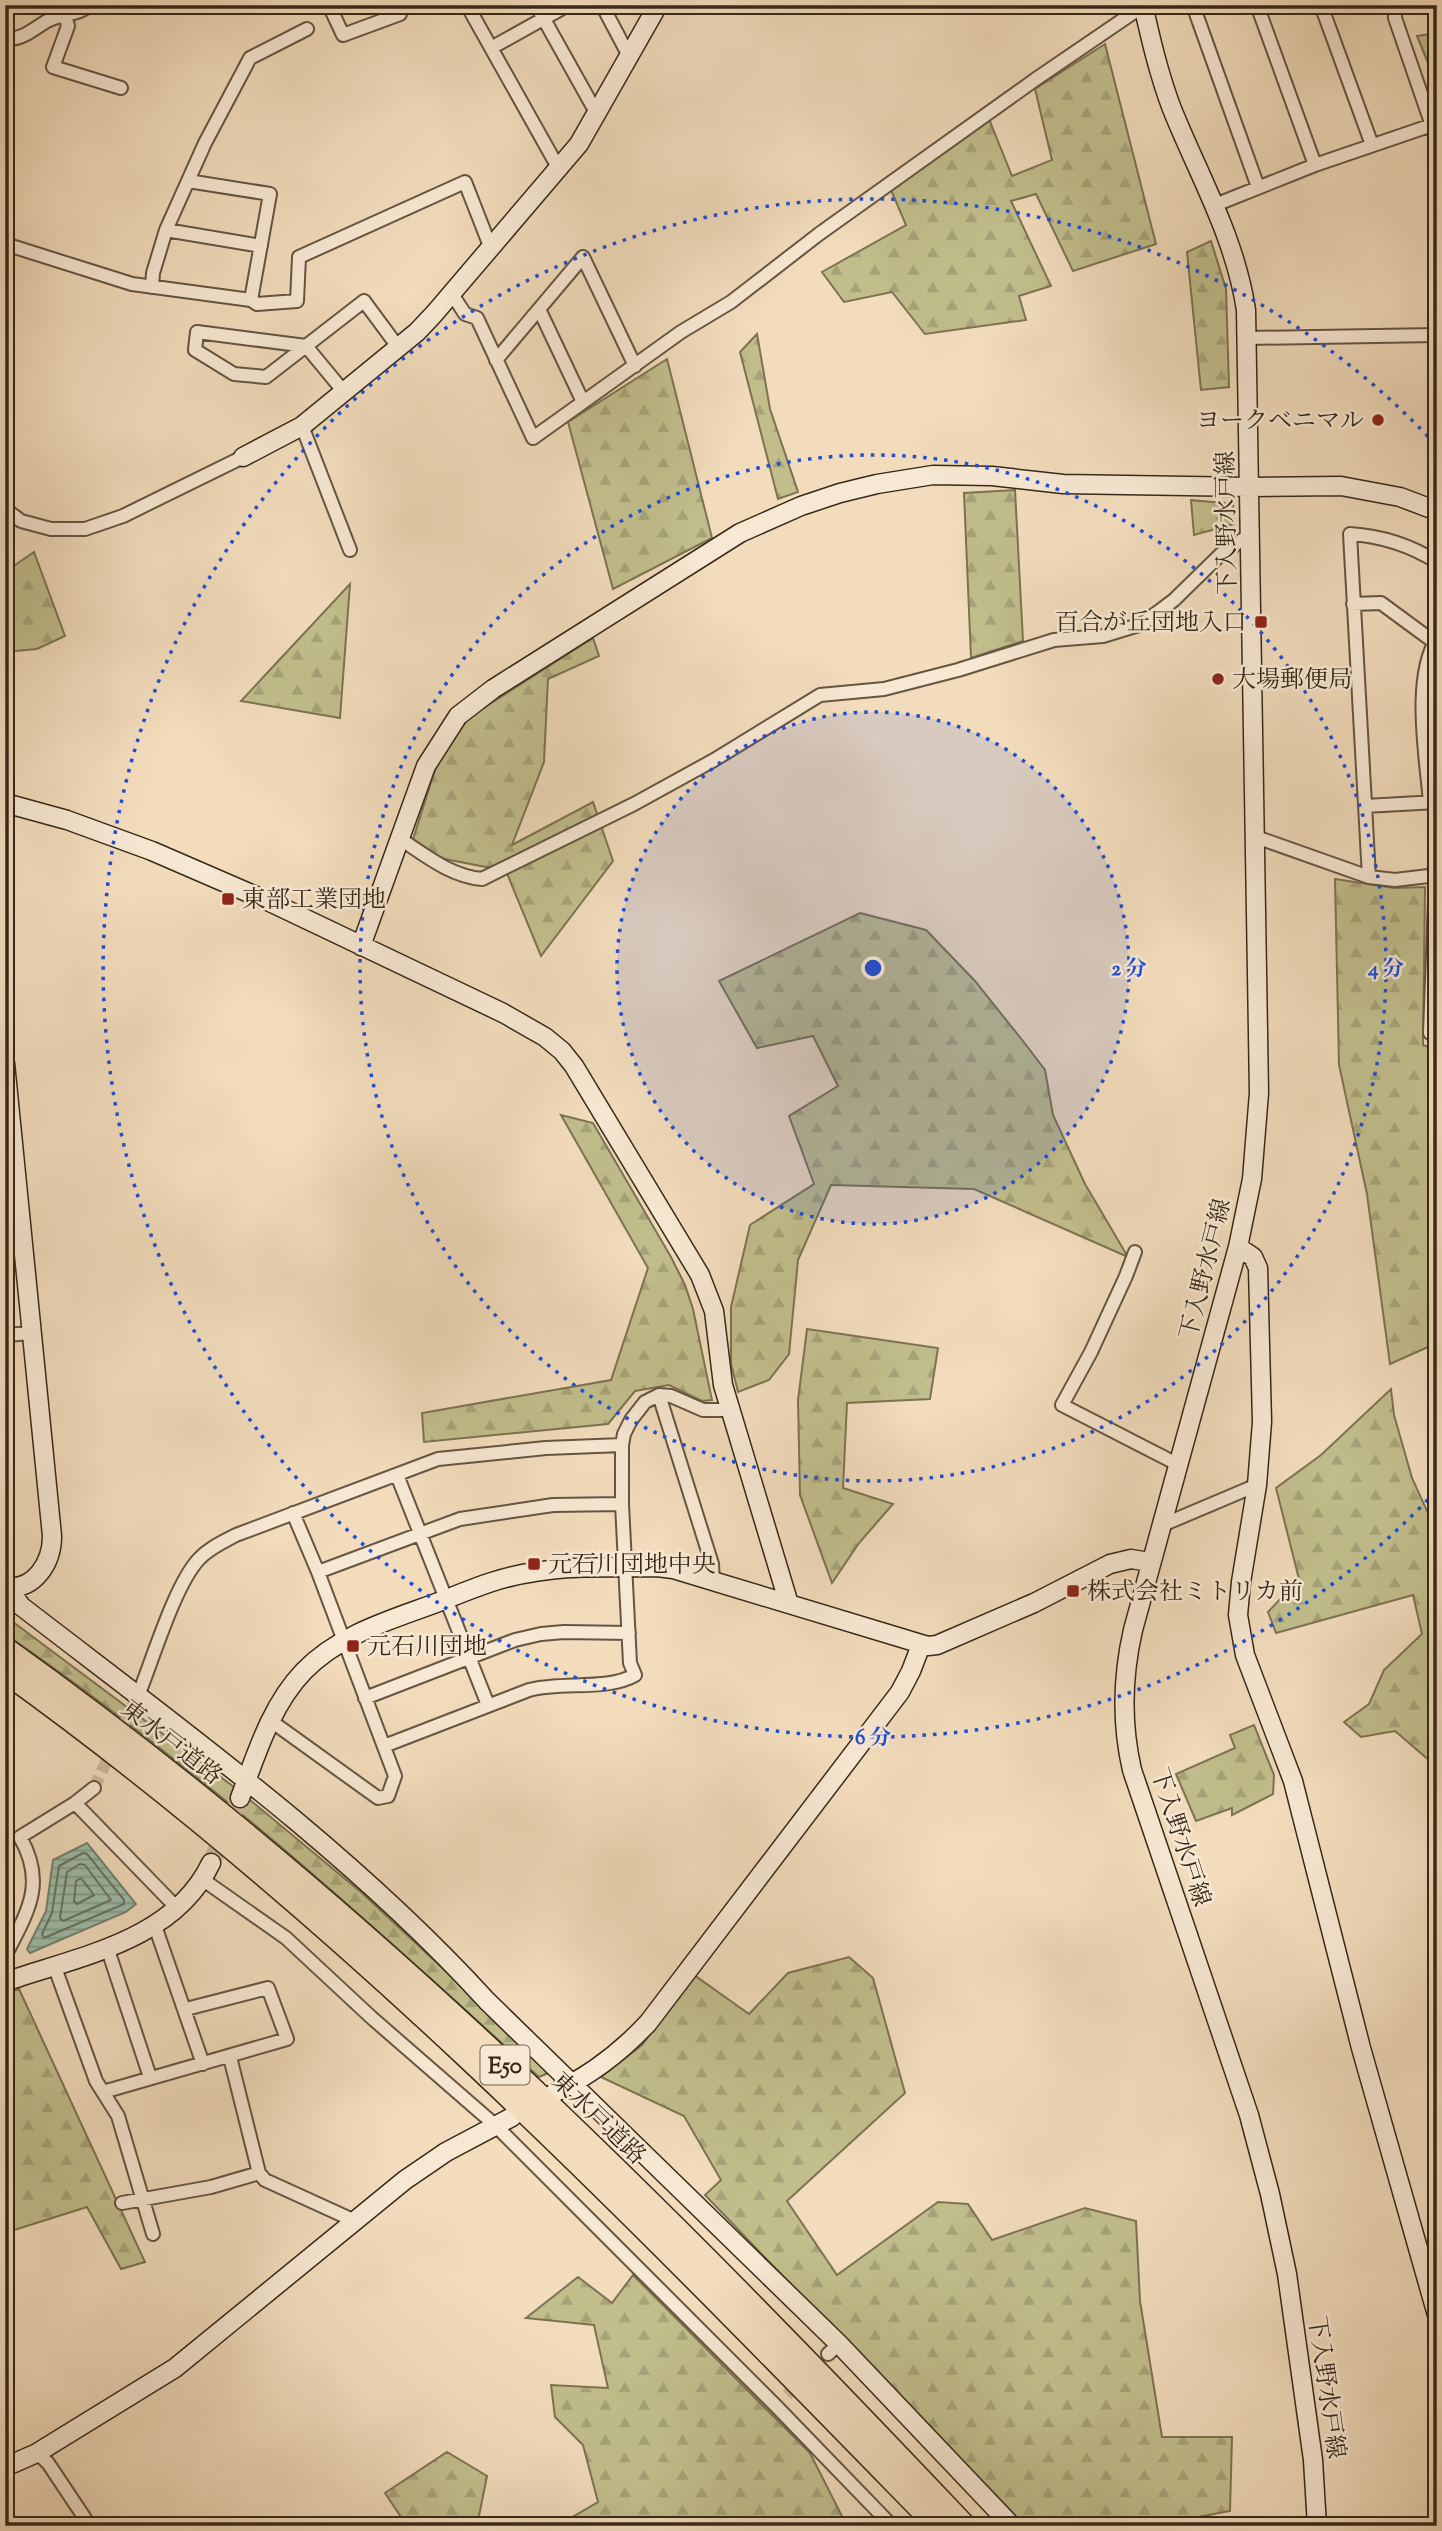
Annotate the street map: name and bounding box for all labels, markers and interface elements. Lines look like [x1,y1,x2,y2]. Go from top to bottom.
place label: ヨークベニマル [1196,405,1364,439]
marker: ヨークベニマル [1370,412,1386,428]
street label: 下入野水戸線 [1210,451,1246,595]
place label: 百合が丘団地入口 [1055,607,1247,641]
marker: 百合が丘団地入口 [1253,614,1269,630]
place label: 大場郵便局 [1232,664,1352,698]
marker: 大場郵便局 [1210,671,1226,687]
place label: 東部工業団地 [242,884,386,918]
marker: 東部工業団地 [220,891,236,907]
text: 2 分 [1111,955,1147,985]
text: 4 分 [1367,955,1404,985]
centre of rings [861,956,885,980]
street label: 下入野水戸線 [1173,1196,1241,1343]
place label: 元石川団地中央 [548,1549,716,1583]
marker: 元石川団地中央 [526,1556,542,1572]
place label: 株式会社ミトリカ前 [1087,1576,1303,1610]
marker: 株式会社ミトリカ前 [1065,1583,1081,1599]
place label: 元石川団地 [367,1631,487,1665]
marker: 元石川団地 [345,1638,361,1654]
street label: 東水戸道路 [113,1693,229,1794]
text: 6 分 [855,1724,891,1754]
street label: 下入野水戸線 [1141,1764,1218,1911]
road number: E50 [480,2046,530,2084]
street label: 東水戸道路 [543,2066,653,2173]
street label: 下入野水戸線 [1298,2314,1352,2461]

